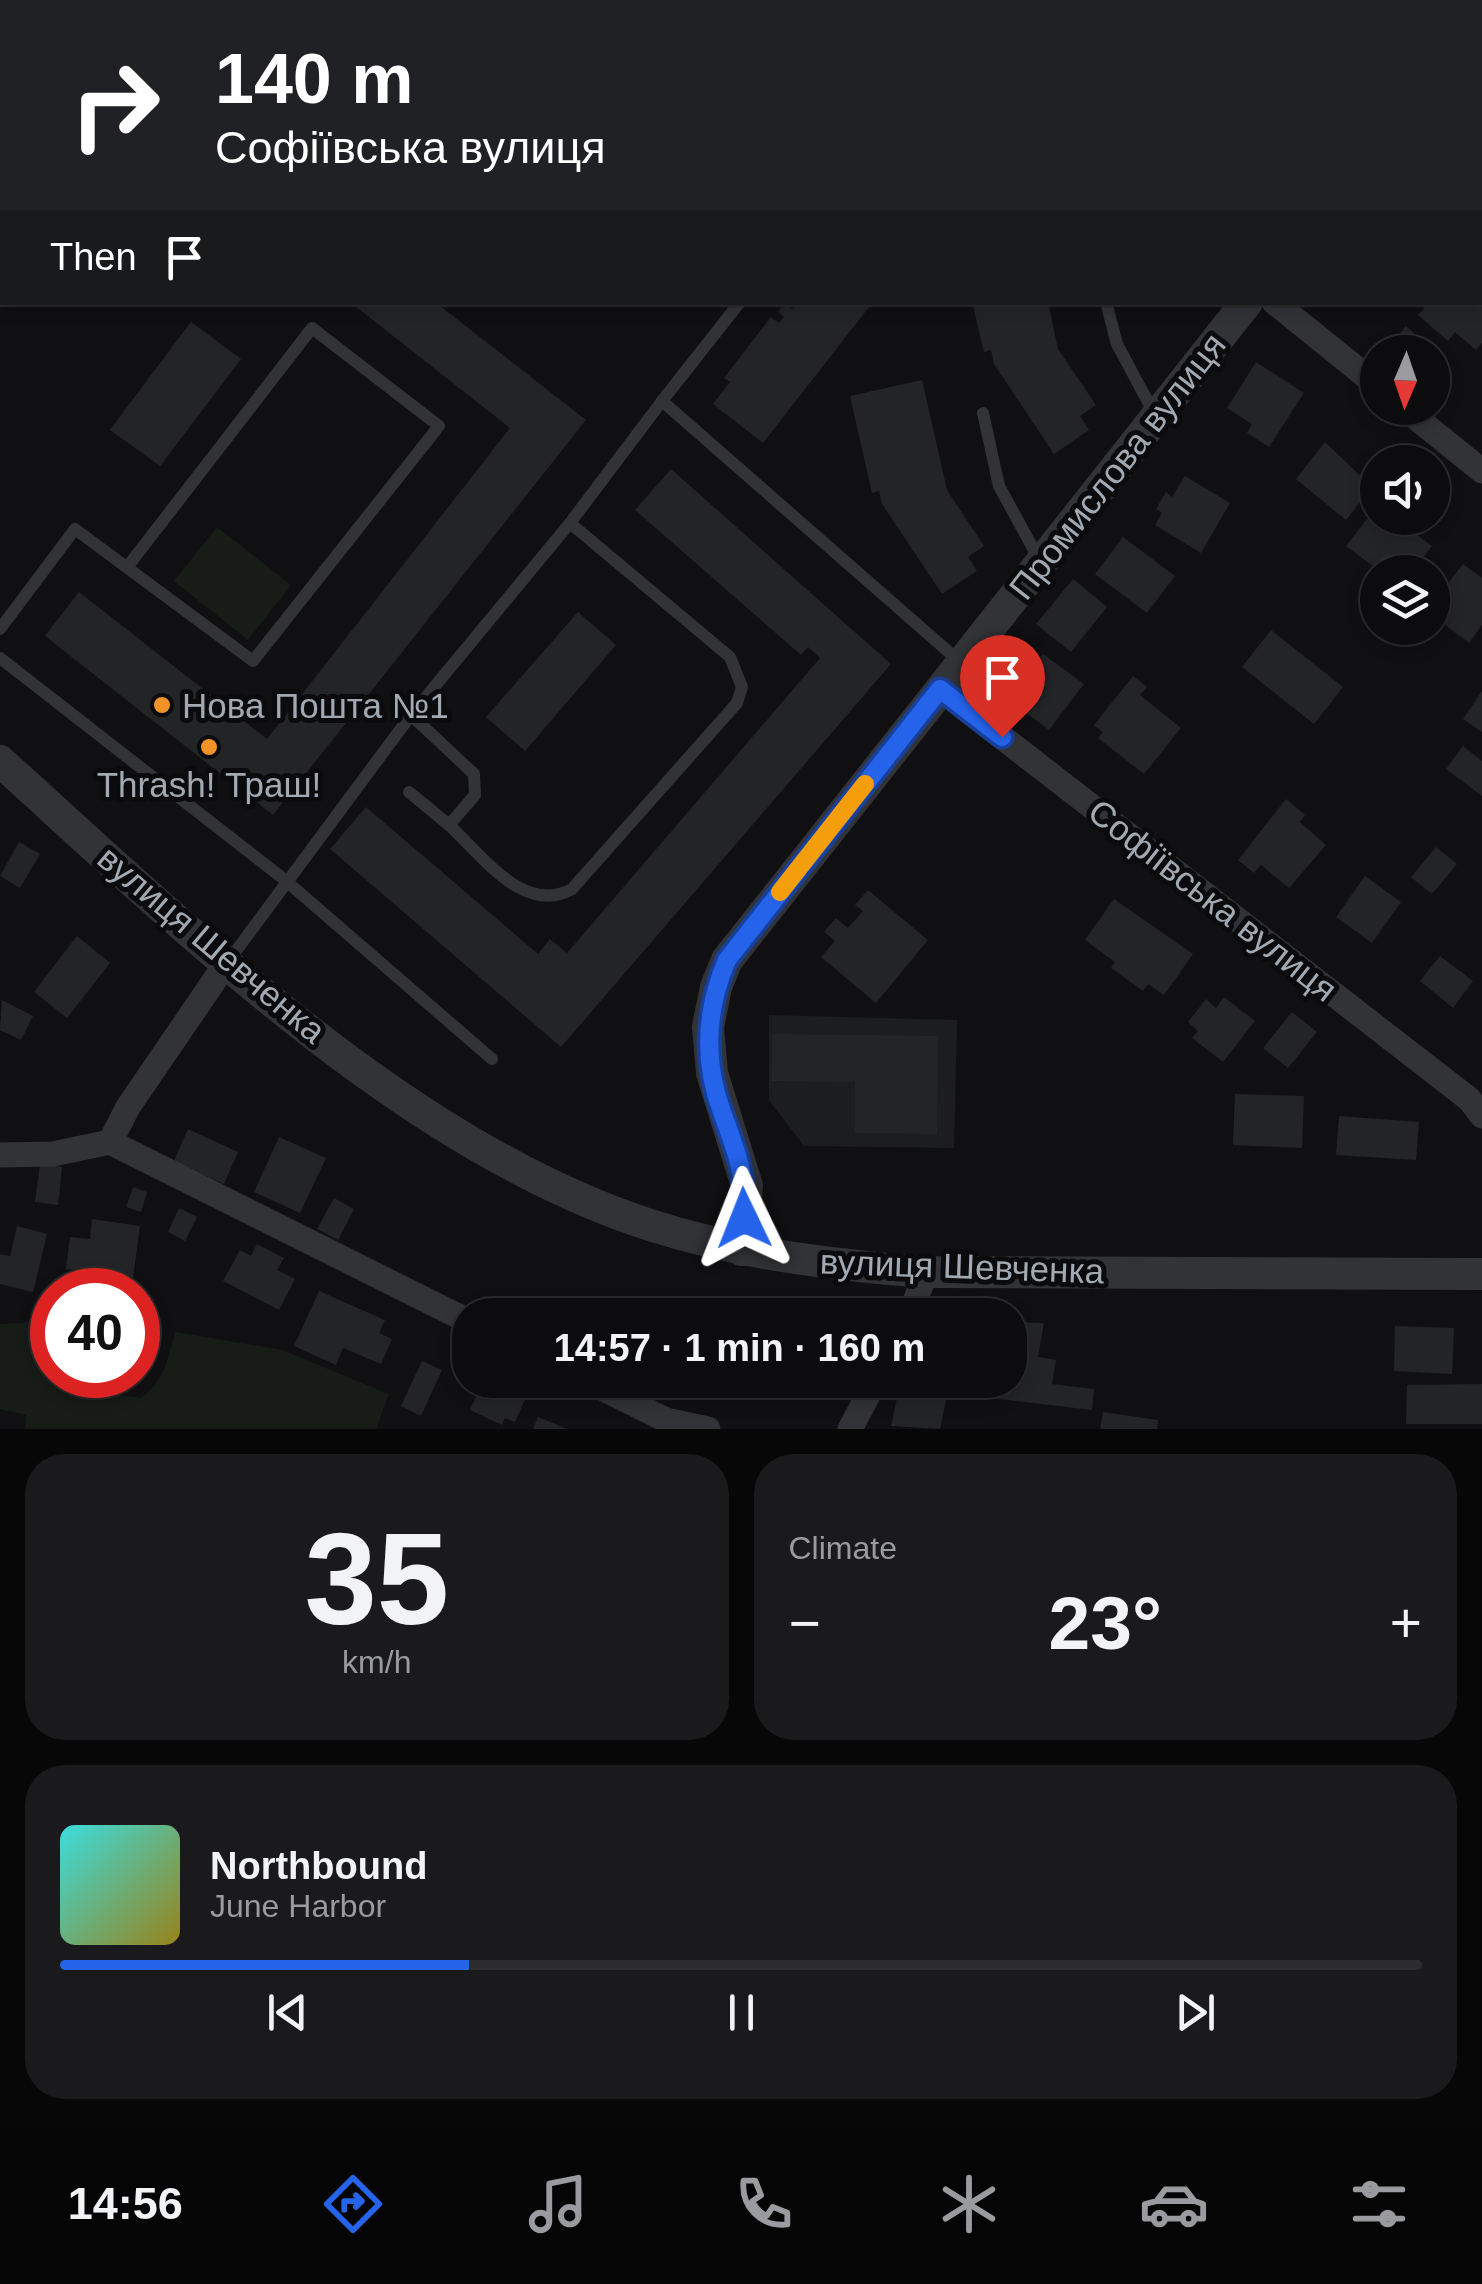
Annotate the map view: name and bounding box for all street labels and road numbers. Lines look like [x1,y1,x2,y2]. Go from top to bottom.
street label: Промислова вулиця [1001,325,1233,607]
street label: Софіївська вулиця [1081,791,1345,1009]
street label: вулиця Шевченка [91,838,334,1051]
street label: вулиця Шевченка [819,1242,1105,1290]

